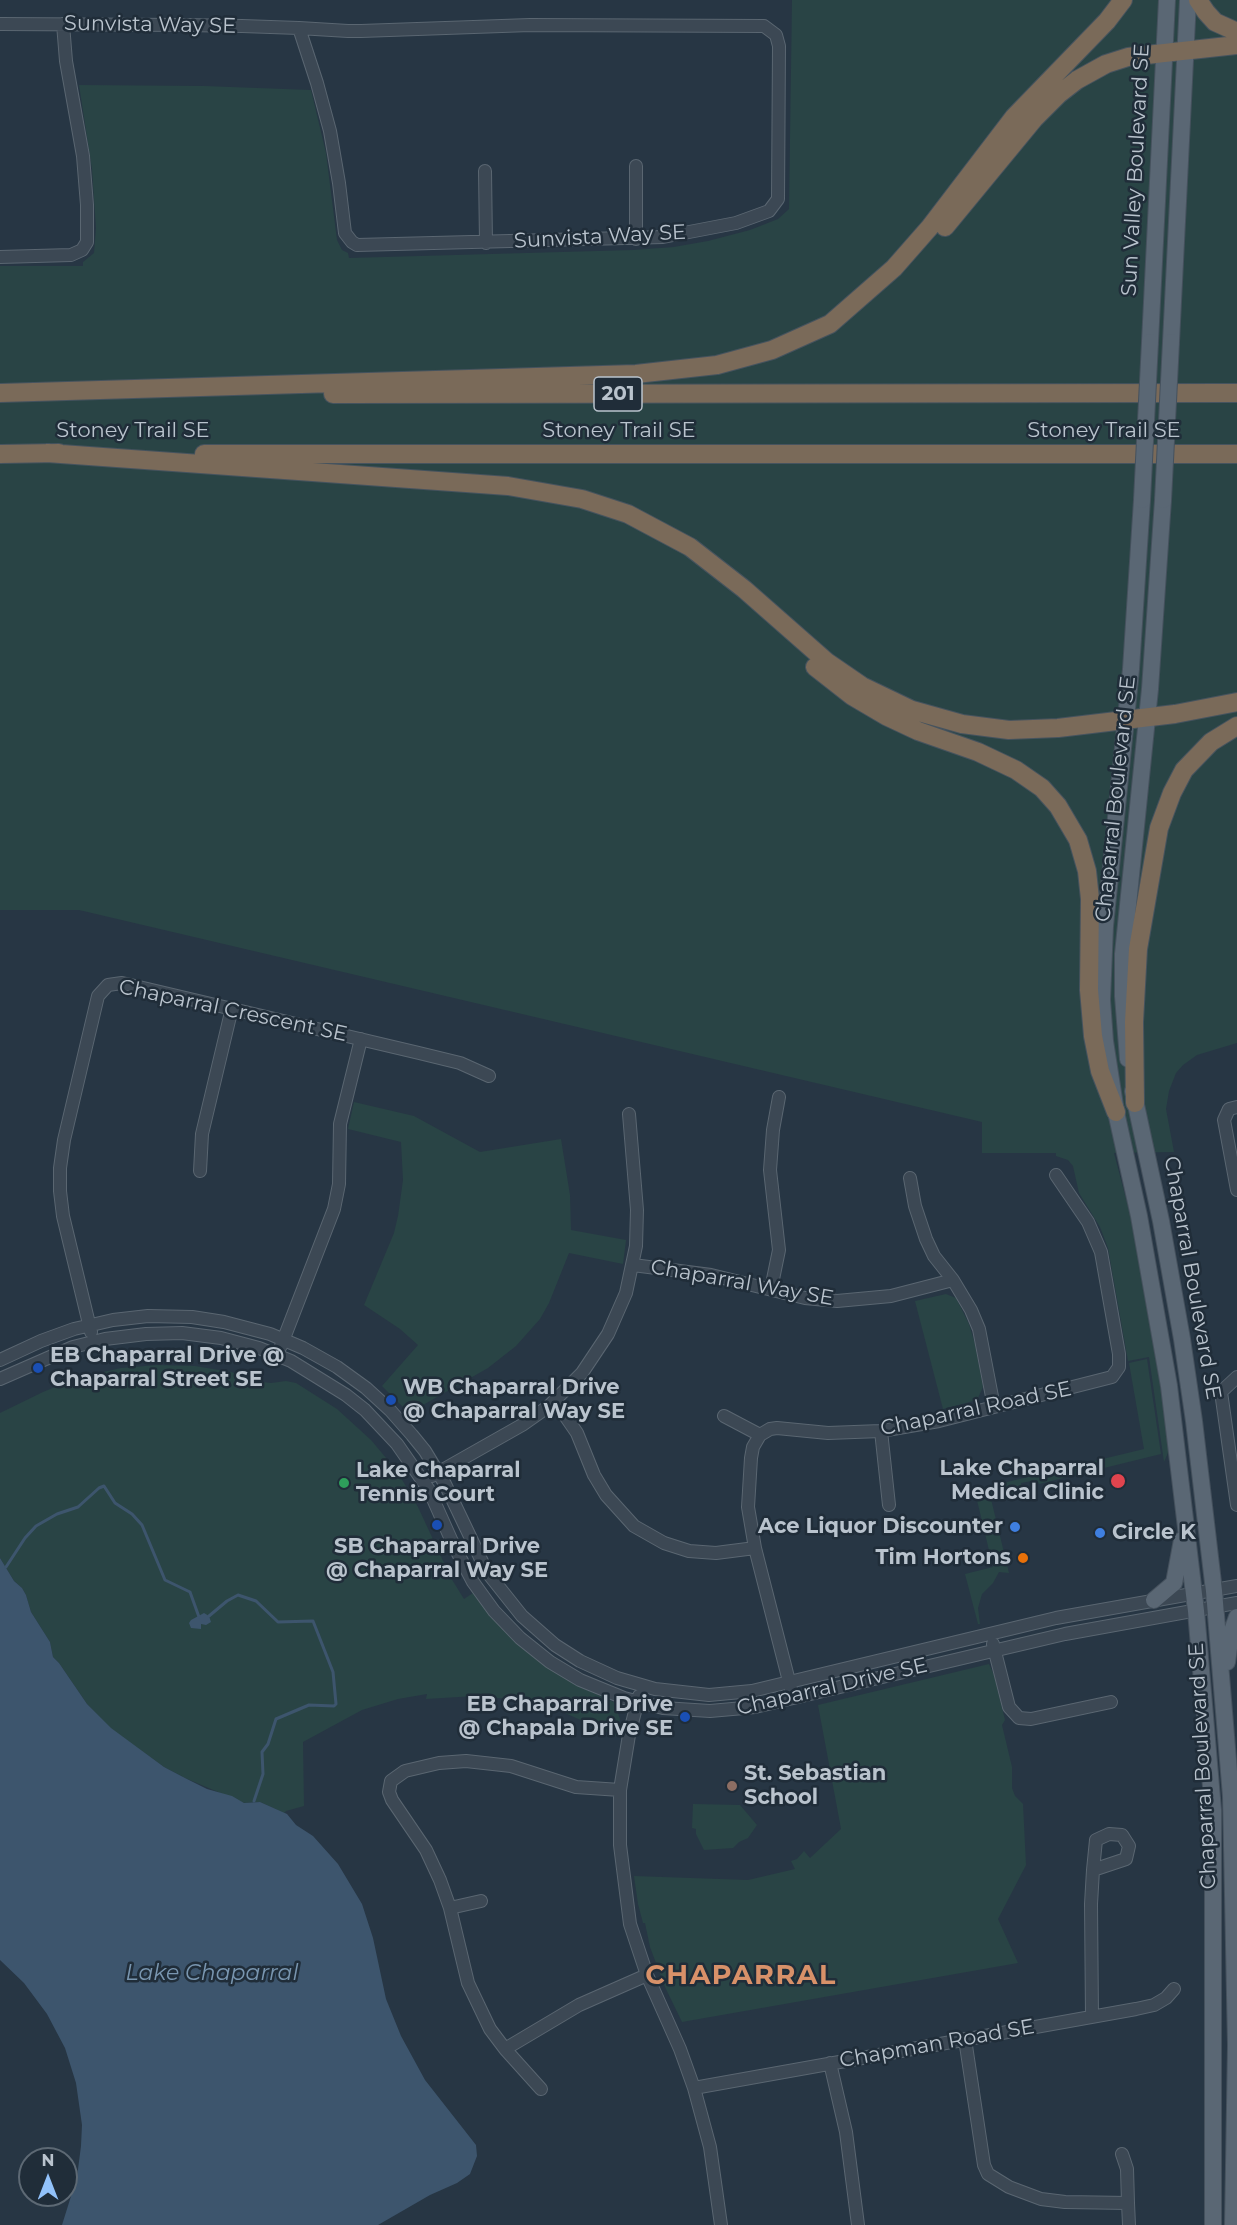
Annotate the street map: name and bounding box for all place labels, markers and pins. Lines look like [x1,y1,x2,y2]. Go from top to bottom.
place label: EB Chaparral Drive @ Chaparral Street SE [50,1343,284,1393]
marker: EB Chaparral Drive @ Chaparral Street SE [31,1361,45,1375]
place label: WB Chaparral Drive @ Chaparral Way SE [403,1375,625,1425]
marker: WB Chaparral Drive @ Chaparral Way SE [384,1393,398,1407]
place label: Lake Chaparral Medical Clinic [939,1456,1104,1506]
place label: Lake Chaparral Tennis Court [356,1458,521,1508]
marker: Lake Chaparral Medical Clinic [1109,1472,1127,1490]
marker: Lake Chaparral Tennis Court [337,1476,351,1490]
place label: Ace Liquor Discounter [758,1514,1003,1540]
marker: SB Chaparral Drive @ Chaparral Way SE [430,1518,444,1532]
marker: Ace Liquor Discounter [1008,1520,1022,1534]
place label: Circle K [1112,1520,1196,1546]
marker: Circle K [1093,1526,1107,1540]
place label: SB Chaparral Drive @ Chaparral Way SE [326,1534,548,1584]
place label: Tim Hortons [875,1545,1011,1571]
marker: Tim Hortons [1016,1551,1030,1565]
place label: EB Chaparral Drive @ Chapala Drive SE [459,1692,673,1742]
marker: EB Chaparral Drive @ Chapala Drive SE [678,1710,692,1724]
place label: St. Sebastian School [744,1761,886,1811]
marker: St. Sebastian School [725,1779,739,1793]

